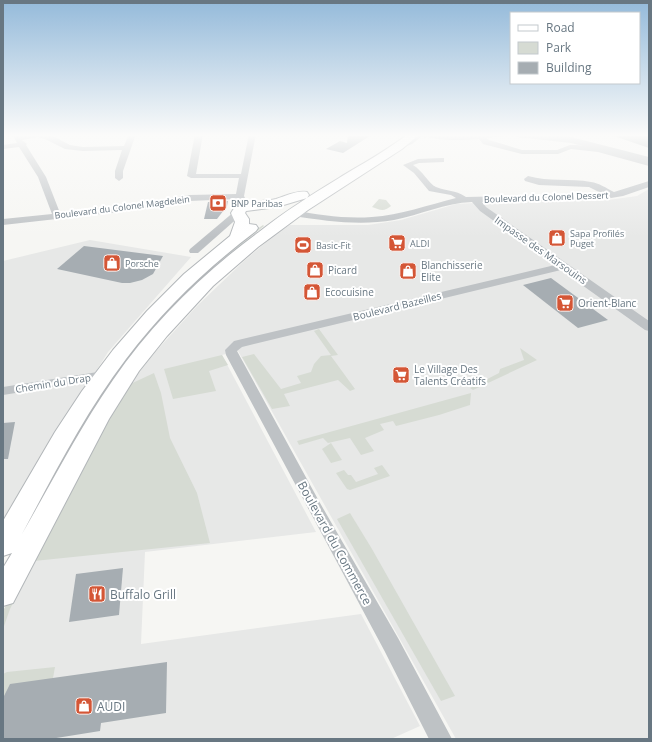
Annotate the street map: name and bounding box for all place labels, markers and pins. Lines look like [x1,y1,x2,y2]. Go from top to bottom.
bank icon: BNP Paribas [208,193,228,213]
place label: BNP Paribas [231,197,283,210]
place label: Sapa Profilés Puget [570,227,624,250]
shop icon: Sapa Profilés Puget [547,228,567,248]
supermarket icon: ALDI [387,233,407,253]
sports icon: Basic-Fit [293,235,313,255]
place label: ALDI [410,237,429,250]
place label: Basic-Fit [316,239,351,252]
shop icon: Porsche [102,253,122,273]
place label: Porsche [125,257,159,270]
place label: Blanchisserie Elite [421,258,483,284]
shop icon: Picard [305,260,325,280]
shop icon: Blanchisserie Elite [398,261,418,281]
place label: Picard [328,263,357,277]
shop icon: Ecocuisine [302,282,322,302]
place label: Ecocuisine [325,285,374,299]
supermarket icon: Orient-Blanc [555,293,575,313]
place label: Orient-Blanc [578,296,637,310]
place label: Le Village Des Talents Créatifs [414,362,486,388]
supermarket icon: Le Village Des Talents Créatifs [391,365,411,385]
restaurant icon: Buffalo Grill [87,584,107,604]
place label: Buffalo Grill [110,586,176,603]
shop icon: AUDI [74,696,94,716]
place label: AUDI [97,698,125,715]

